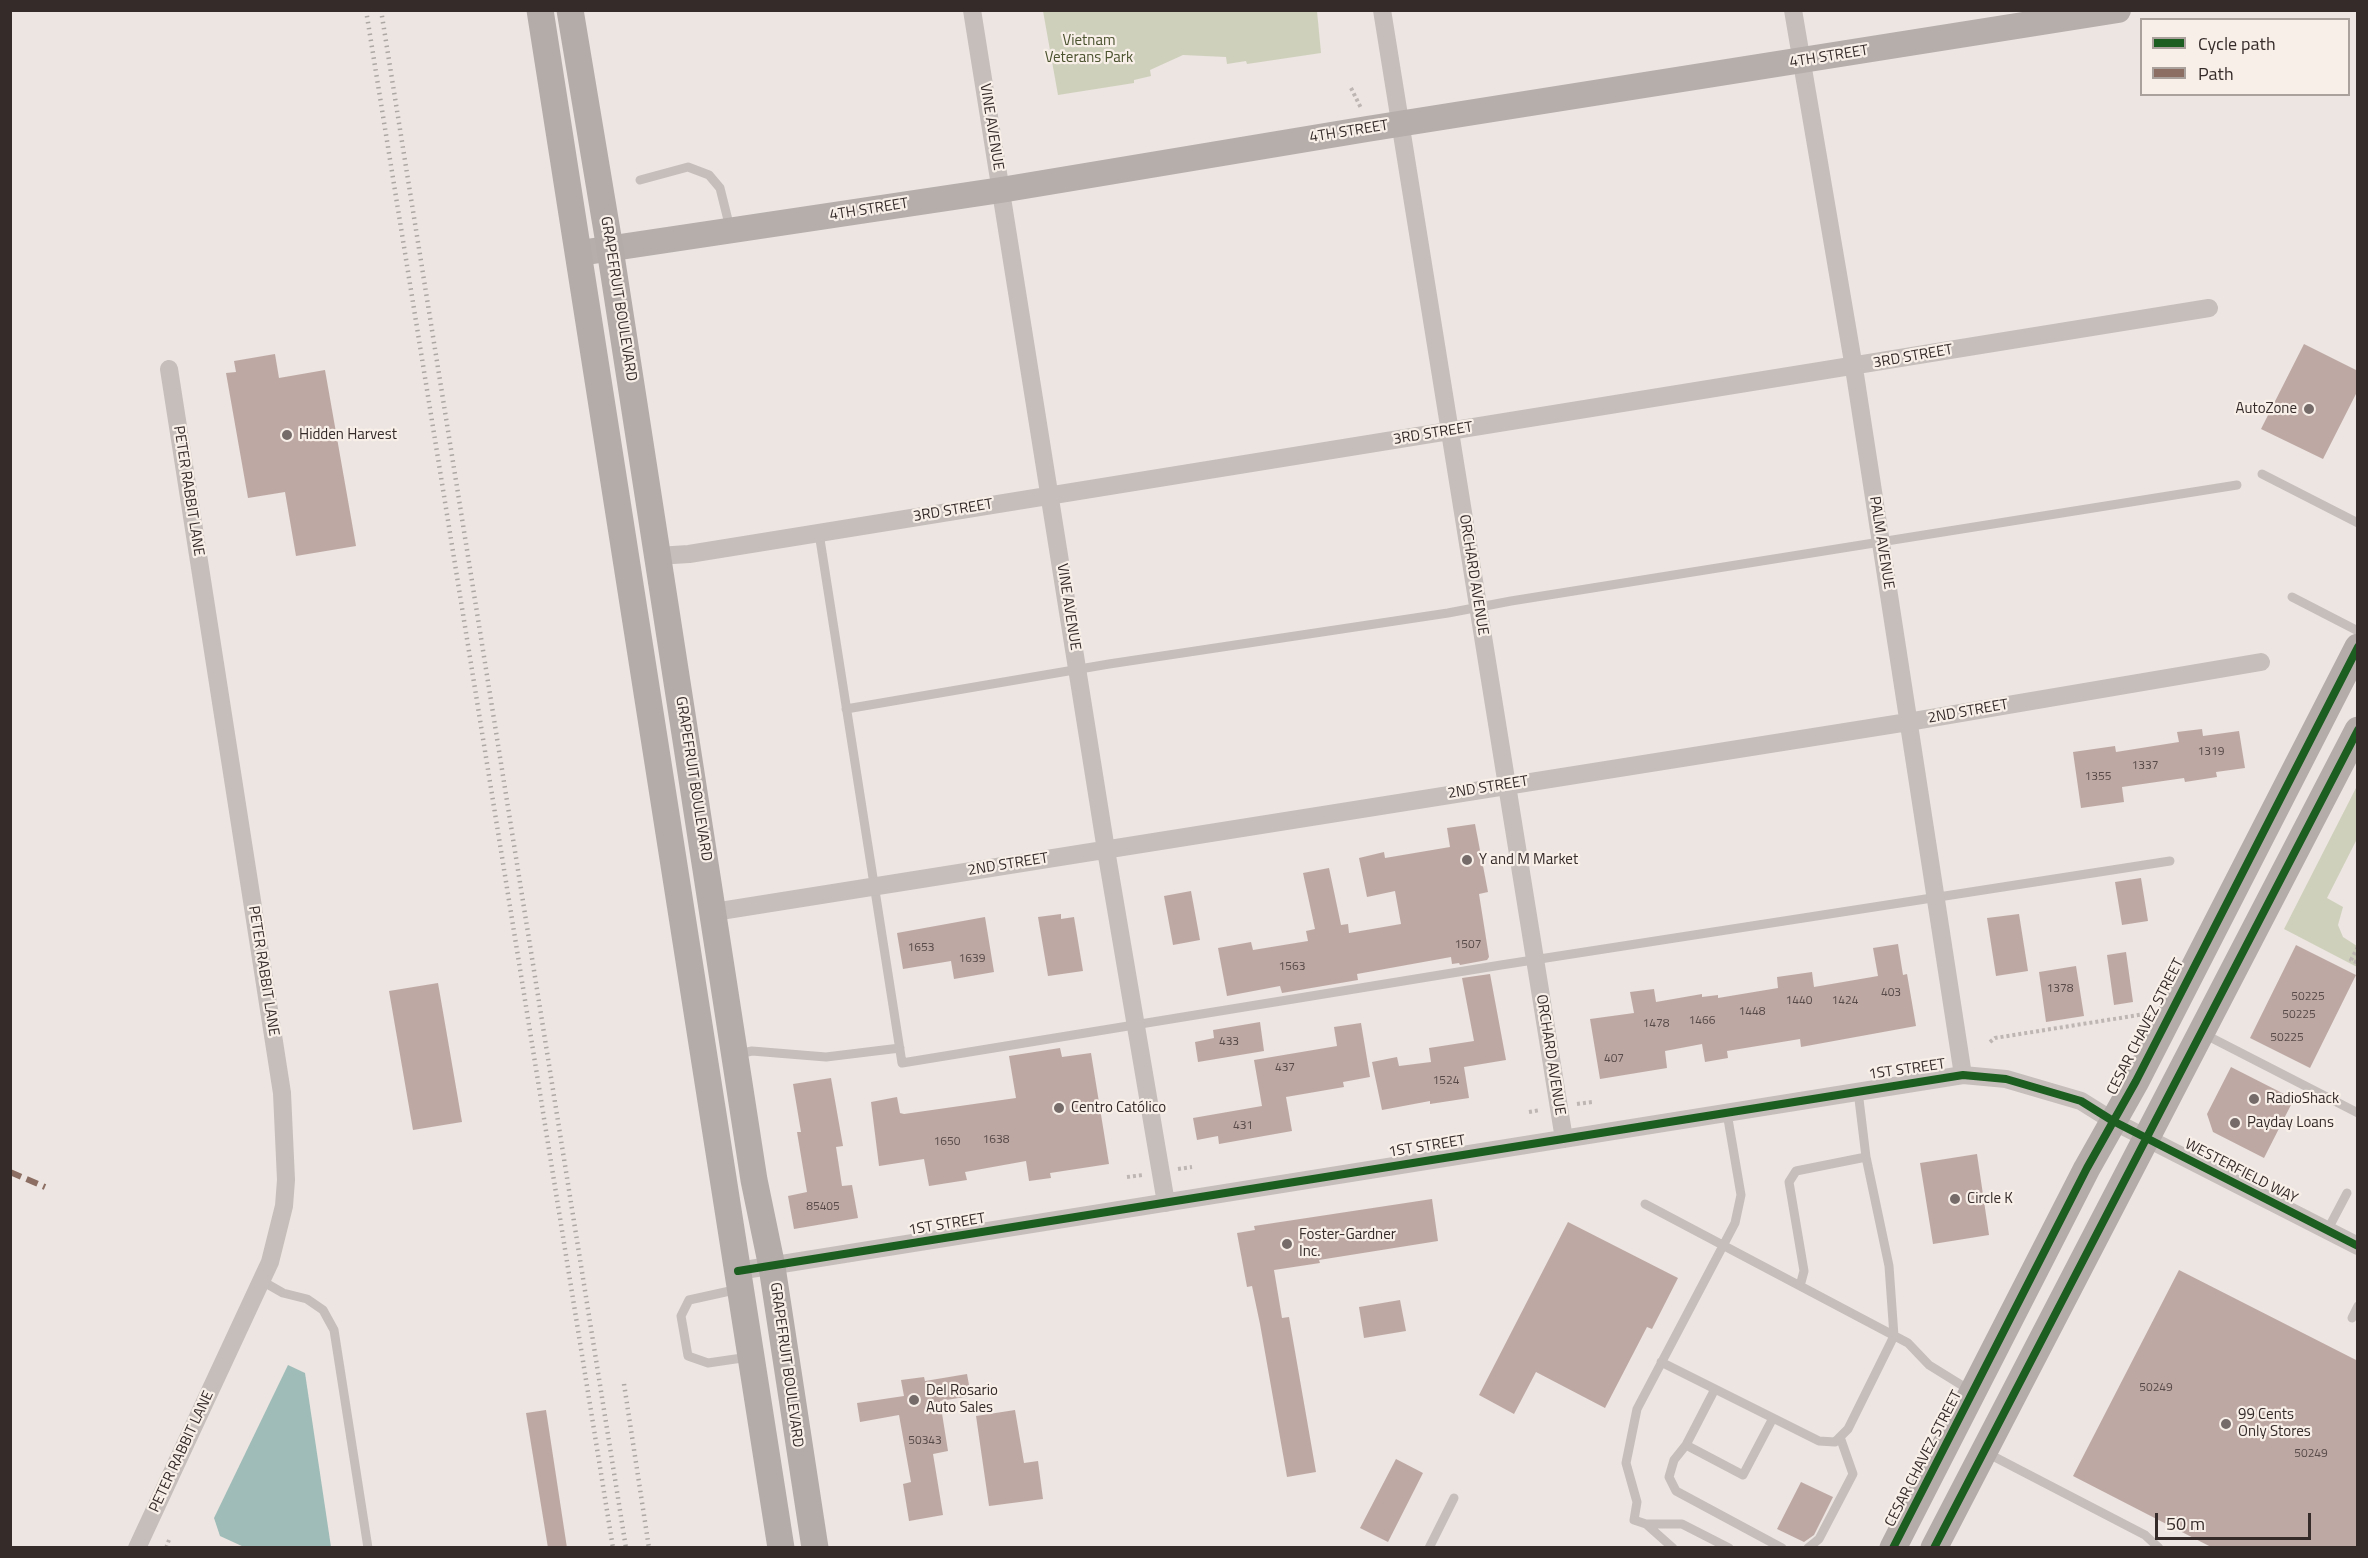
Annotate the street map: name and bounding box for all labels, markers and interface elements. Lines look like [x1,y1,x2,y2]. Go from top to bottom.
legend [2140,18,2350,96]
text: Cycle path [2198,30,2276,57]
park label: Vietnam Veterans Park [1045,32,1133,67]
street label: 4TH STREET [1788,42,1870,72]
text: Path [2198,60,2234,87]
street label: VINE AVENUE [975,82,1007,172]
street label: 4TH STREET [1308,117,1390,147]
street label: 4TH STREET [828,195,910,225]
street label: GRAPEFRUIT BOULEVARD [596,215,640,383]
street label: 3RD STREET [1872,341,1954,373]
place label: AutoZone [2236,400,2297,418]
marker: AutoZone [2302,402,2316,416]
street label: 3RD STREET [1392,419,1474,449]
street label: PETER RABBIT LANE [169,424,207,558]
place label: Hidden Harvest [299,426,397,444]
marker: Hidden Harvest [280,428,294,442]
street label: PALM AVENUE [1865,495,1897,591]
street label: 3RD STREET [912,496,994,526]
street label: ORCHARD AVENUE [1455,513,1491,637]
street label: VINE AVENUE [1052,562,1084,652]
street label: GRAPEFRUIT BOULEVARD [671,695,715,863]
street label: 2ND STREET [1926,696,2010,728]
house number: 1319 [2198,745,2224,759]
house number: 1337 [2132,759,2158,773]
house number: 1355 [2085,770,2111,784]
street label: 2ND STREET [1446,773,1530,803]
street label: 2ND STREET [966,850,1050,880]
place label: Y and M Market [1479,851,1578,869]
marker: Y and M Market [1460,853,1474,867]
street label: PETER RABBIT LANE [244,904,282,1038]
house number: 1507 [1455,938,1481,952]
house number: 1653 [908,941,934,955]
house number: 1639 [959,952,985,966]
street label: CESAR CHAVEZ STREET [2104,956,2188,1098]
house number: 1563 [1279,960,1305,974]
house number: 1378 [2047,982,2073,996]
house number: 403 [1881,986,1901,1000]
house number: 50225 [2291,990,2325,1004]
street label: ORCHARD AVENUE [1532,993,1568,1117]
house number: 1440 [1786,994,1812,1008]
house number: 1424 [1832,994,1858,1008]
house number: 1448 [1739,1005,1765,1019]
house number: 50225 [2282,1008,2316,1022]
house number: 1466 [1689,1014,1715,1028]
house number: 1478 [1643,1017,1669,1031]
house number: 50225 [2270,1031,2304,1045]
house number: 433 [1219,1035,1239,1049]
house number: 407 [1604,1052,1624,1066]
street label: 1ST STREET [1867,1056,1947,1084]
house number: 437 [1275,1061,1295,1075]
house number: 1524 [1433,1074,1459,1088]
place label: RadioShack [2266,1090,2339,1108]
marker: RadioShack [2247,1092,2261,1106]
place label: Centro Católico [1071,1099,1166,1117]
marker: Centro Católico [1052,1101,1066,1115]
place label: Payday Loans [2247,1114,2334,1132]
marker: Payday Loans [2228,1116,2242,1130]
house number: 431 [1233,1119,1253,1133]
street label: 1ST STREET [1387,1132,1467,1162]
house number: 1638 [983,1133,1009,1147]
house number: 1650 [934,1135,960,1149]
street label: WESTERFIELD WAY [2182,1136,2300,1208]
place label: Circle K [1967,1190,2013,1208]
marker: Circle K [1948,1192,1962,1206]
house number: 85405 [806,1200,840,1214]
street label: 1ST STREET [907,1210,987,1240]
place label: Foster-Gardner Inc. [1299,1226,1396,1261]
marker: Foster-Gardner Inc. [1280,1237,1294,1251]
street label: GRAPEFRUIT BOULEVARD [765,1281,807,1449]
house number: 50249 [2139,1381,2173,1395]
place label: Del Rosario Auto Sales [926,1382,998,1417]
street label: PETER RABBIT LANE [146,1388,218,1516]
street label: CESAR CHAVEZ STREET [1882,1388,1966,1530]
marker: Del Rosario Auto Sales [907,1393,921,1407]
place label: 99 Cents Only Stores [2238,1406,2311,1441]
marker: 99 Cents Only Stores [2219,1417,2233,1431]
house number: 50343 [908,1434,942,1448]
house number: 50249 [2294,1447,2328,1461]
scale bar [2158,1501,2314,1539]
text: 50 m [2166,1510,2205,1537]

